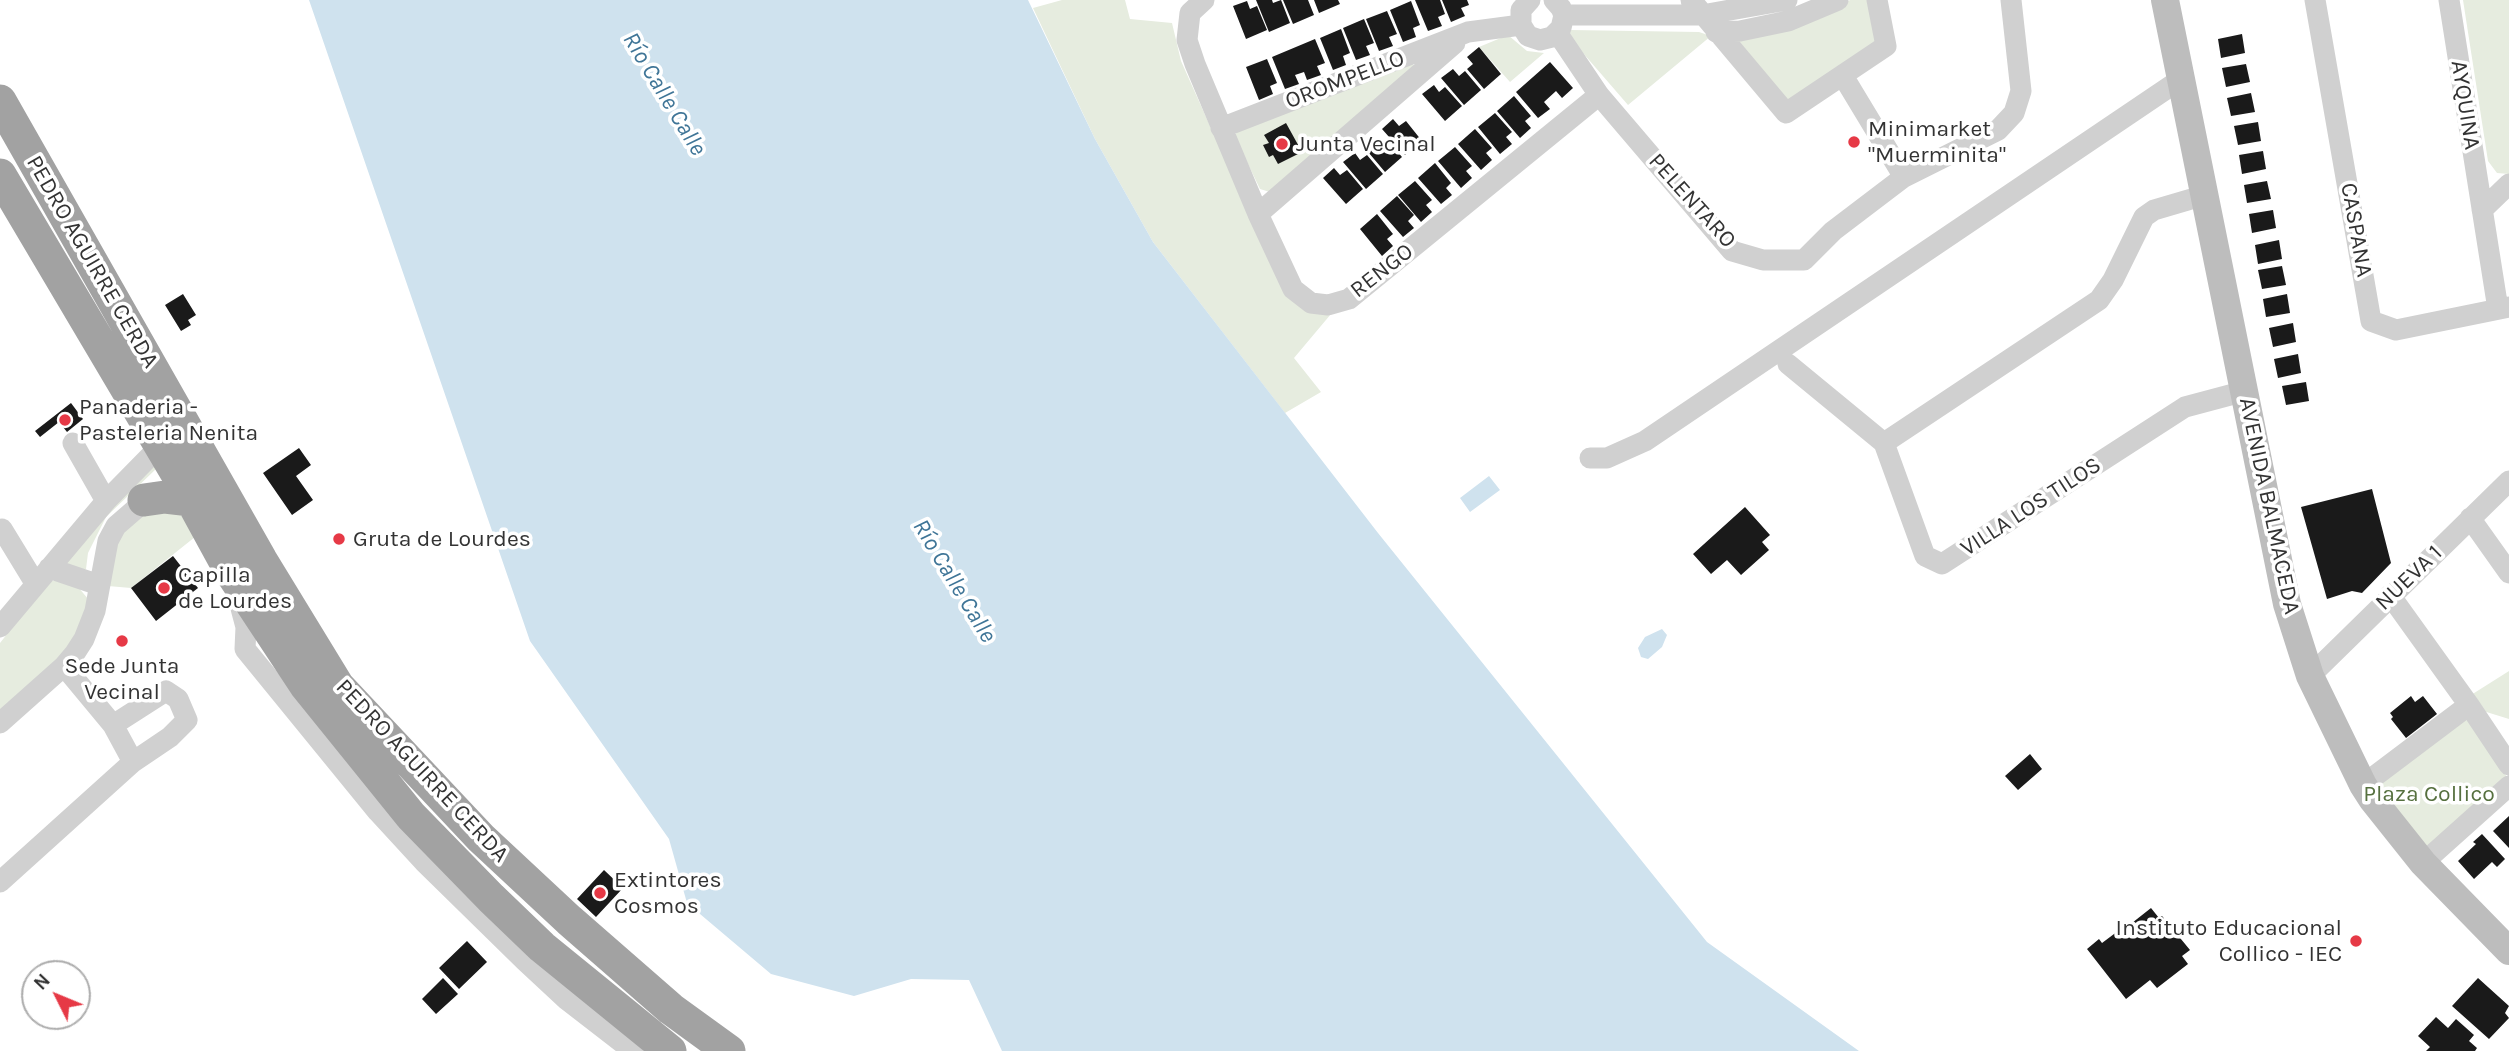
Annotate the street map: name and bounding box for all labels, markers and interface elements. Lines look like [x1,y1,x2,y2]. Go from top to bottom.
water label: Río Calle Calle [616,27,712,161]
street label: OROMPELLO [1282,45,1408,115]
street label: AYQUINA [2444,58,2486,152]
place label: Minimarket "Muerminita" [1868,115,2006,169]
place label: Junta Vecinal [1296,130,1436,158]
marker: Minimarket "Muerminita" [1846,134,1862,150]
marker: Junta Vecinal [1274,136,1290,152]
street label: PELENTARO [1642,148,1742,254]
street label: PEDRO AGUIRRE CERDA [20,151,164,373]
street label: CASPANA [2334,181,2378,279]
street label: RENGO [1345,238,1419,304]
place label: Panaderia - Pasteleria Nenita [79,393,258,447]
street label: AVENIDA BALMACEDA [2233,395,2305,617]
marker: Panaderia - Pasteleria Nenita [57,412,73,428]
street label: VILLA LOS TILOS [1956,451,2106,563]
water label: Río Calle Calle [906,514,1002,648]
place label: Gruta de Lourdes [353,525,531,553]
marker: Gruta de Lourdes [331,531,347,547]
street label: NUEVA 1 [2370,540,2448,616]
place label: Capilla de Lourdes [178,561,292,615]
marker: Capilla de Lourdes [156,580,172,596]
marker: Sede Junta Vecinal [114,633,130,649]
place label: Sede Junta Vecinal [64,652,180,706]
street label: PEDRO AGUIRRE CERDA [330,674,514,868]
park label: Plaza Collico [2363,780,2495,808]
place label: Extintores Cosmos [614,866,722,920]
marker: Extintores Cosmos [592,885,608,901]
place label: Instituto Educacional Collico - IEC [2116,914,2342,968]
marker: Instituto Educacional Collico - IEC [2348,933,2364,949]
north arrow [21,960,91,1030]
text: N [29,970,55,995]

